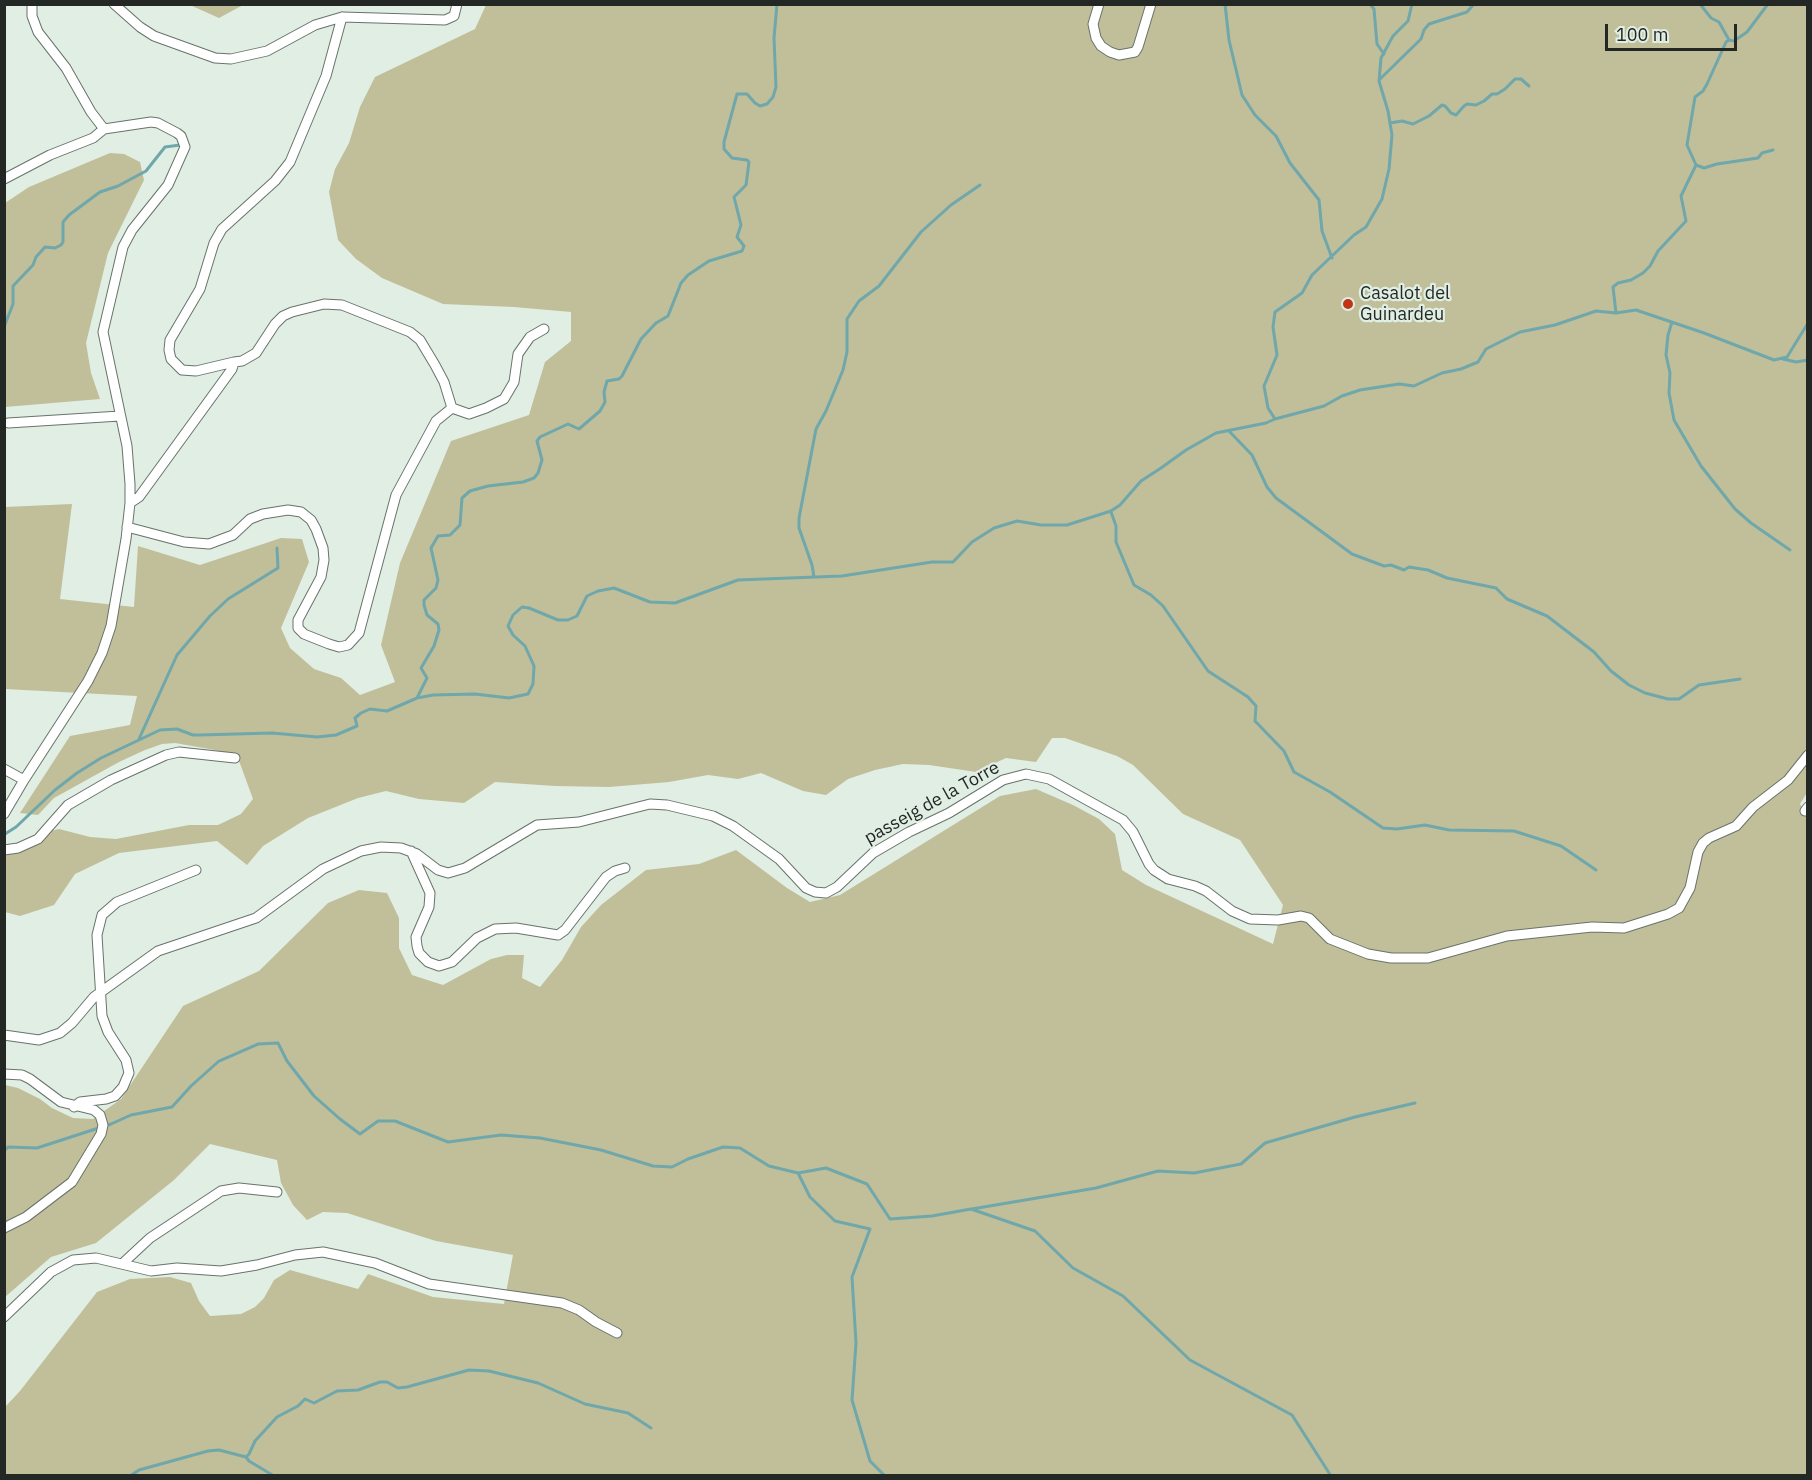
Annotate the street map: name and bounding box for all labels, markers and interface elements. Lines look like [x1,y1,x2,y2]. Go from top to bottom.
scale bar [1608,12,1740,50]
text: 100 m [1616,23,1668,46]
place label: Casalot del Guinardeu [1360,283,1450,326]
marker: Casalot del Guinardeu [1341,297,1355,311]
street label: passeig de la Torre [861,757,1003,849]

